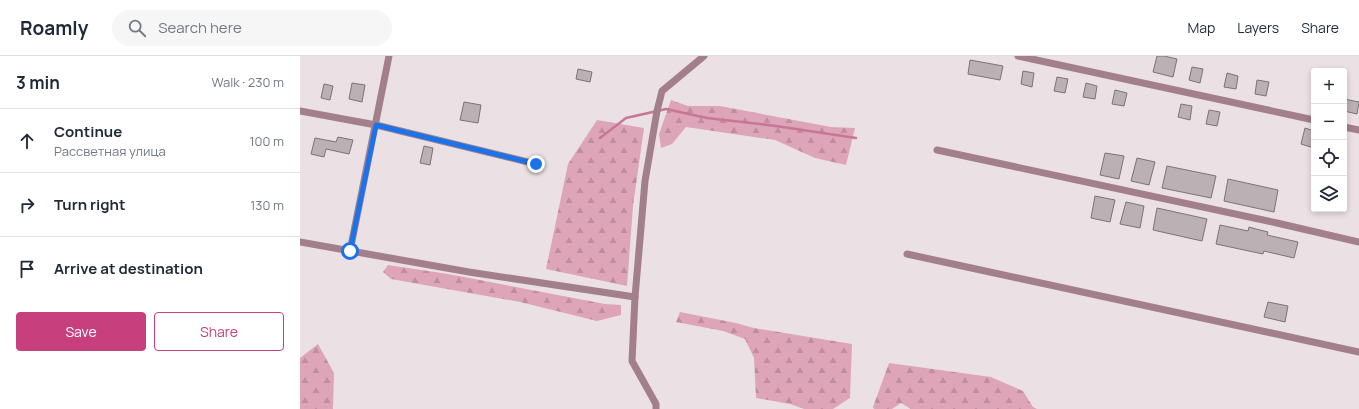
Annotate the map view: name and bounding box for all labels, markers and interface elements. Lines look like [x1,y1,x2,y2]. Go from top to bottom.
search box [112,10,392,46]
text: Roamly [20,15,88,41]
icon: search [126,17,148,39]
text: Search here [158,17,242,38]
text: Map [1187,18,1215,37]
text: Layers [1237,18,1279,37]
text: Share [1301,18,1339,37]
map controls [1311,68,1347,212]
button: + [1311,68,1347,104]
text: 3 min [16,71,60,94]
text: Walk · 230 m [211,73,284,91]
button: − [1311,104,1347,140]
text: Continue [54,121,122,142]
icon: ahead [16,130,38,152]
text: 100 m [249,132,284,150]
button: locate [1311,140,1347,176]
text: Рассветная улица [54,142,166,160]
route end [527,155,545,173]
button: layers [1311,176,1347,212]
icon: right [16,194,38,216]
text: Turn right [54,194,125,215]
text: 130 m [250,196,284,214]
route start [341,242,359,260]
icon: arrive [16,258,38,280]
text: Arrive at destination [54,258,203,279]
button: Save [16,312,146,351]
button: Share [154,312,284,351]

